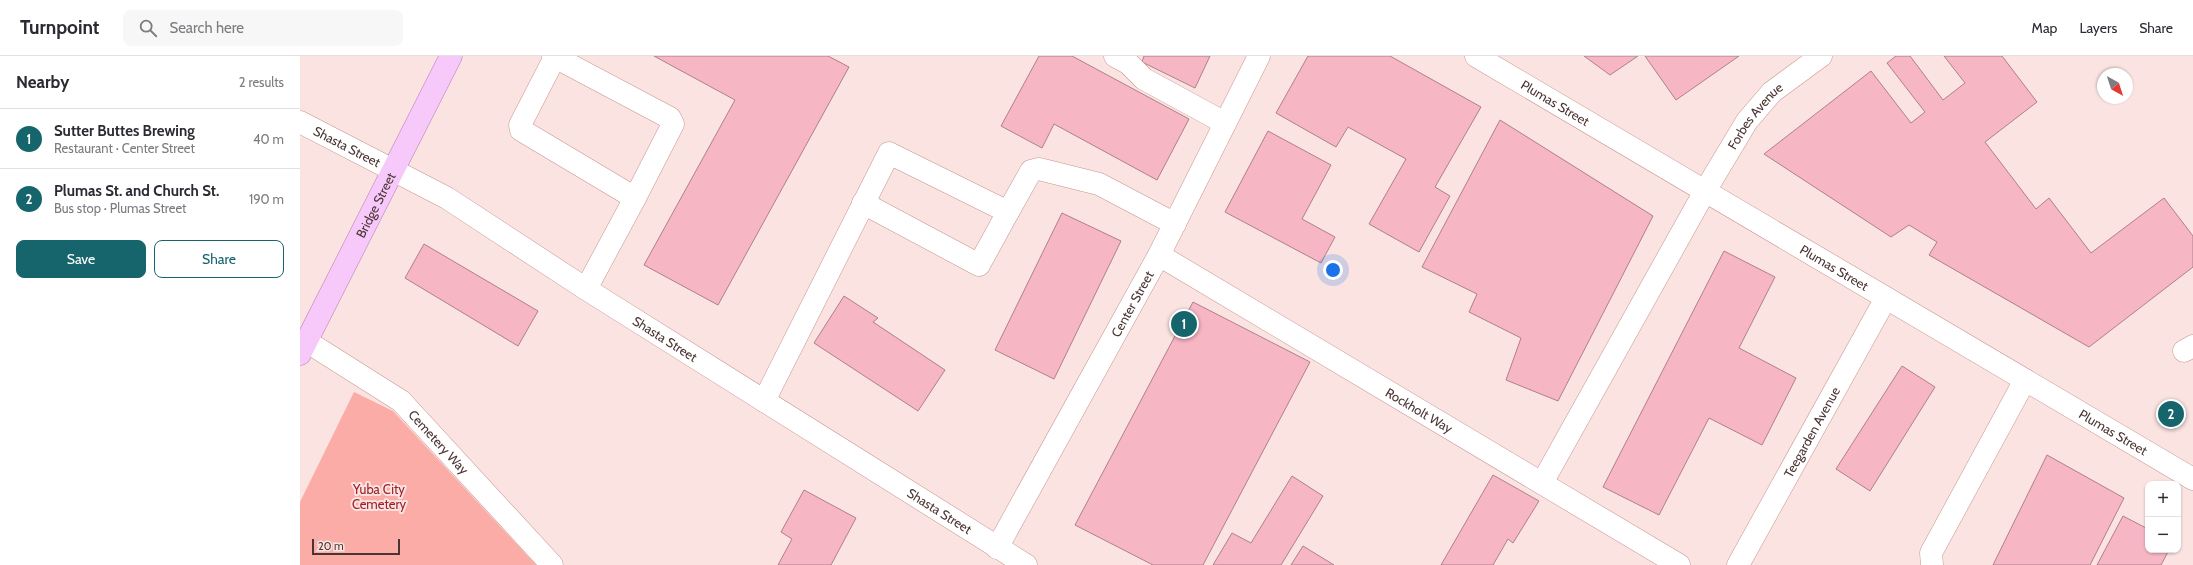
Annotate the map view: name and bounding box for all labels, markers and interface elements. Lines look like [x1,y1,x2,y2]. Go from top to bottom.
search box [123,10,403,46]
text: Turnpoint [20,16,99,39]
icon: search [137,17,159,39]
text: Search here [169,19,244,37]
text: Map [2032,19,2057,37]
text: Layers [2079,19,2117,37]
text: Share [2139,19,2173,37]
north arrow [2097,68,2133,104]
text: Nearby [16,72,69,92]
text: 2 results [239,74,284,90]
street label: Plumas Street [1518,76,1593,129]
street label: Forbes Avenue [1724,79,1786,152]
text: Sutter Buttes Brewing [54,122,195,140]
street label: Shasta Street [311,122,384,171]
text: 1 [27,131,31,147]
text: 40 m [253,131,284,147]
text: Restaurant · Center Street [54,140,195,156]
street label: Bridge Street [352,169,399,240]
text: Plumas St. and Church St. [54,182,219,200]
text: 2 [26,191,32,207]
text: 190 m [249,191,284,207]
text: Bus stop · Plumas Street [54,200,186,216]
button: Save [16,240,146,278]
button: Share [154,240,284,278]
street label: Plumas Street [1797,241,1872,294]
your location [1323,260,1343,280]
street label: Center Street [1107,267,1157,340]
pin: 1 [1171,309,1197,339]
street label: Shasta Street [630,312,701,365]
street label: Rockholt Way [1383,384,1456,437]
street label: Teegarden Avenue [1780,384,1843,480]
pin: 2 [2158,399,2184,429]
street label: Plumas Street [2076,406,2151,459]
street label: Cemetery Way [405,407,472,478]
park label: Yuba City Cemetery [352,481,407,512]
map controls [2145,481,2181,553]
button: + [2145,481,2181,517]
street label: Shasta Street [904,485,975,537]
button: − [2145,517,2181,553]
scale bar [312,537,400,556]
text: 20 m [318,539,344,553]

